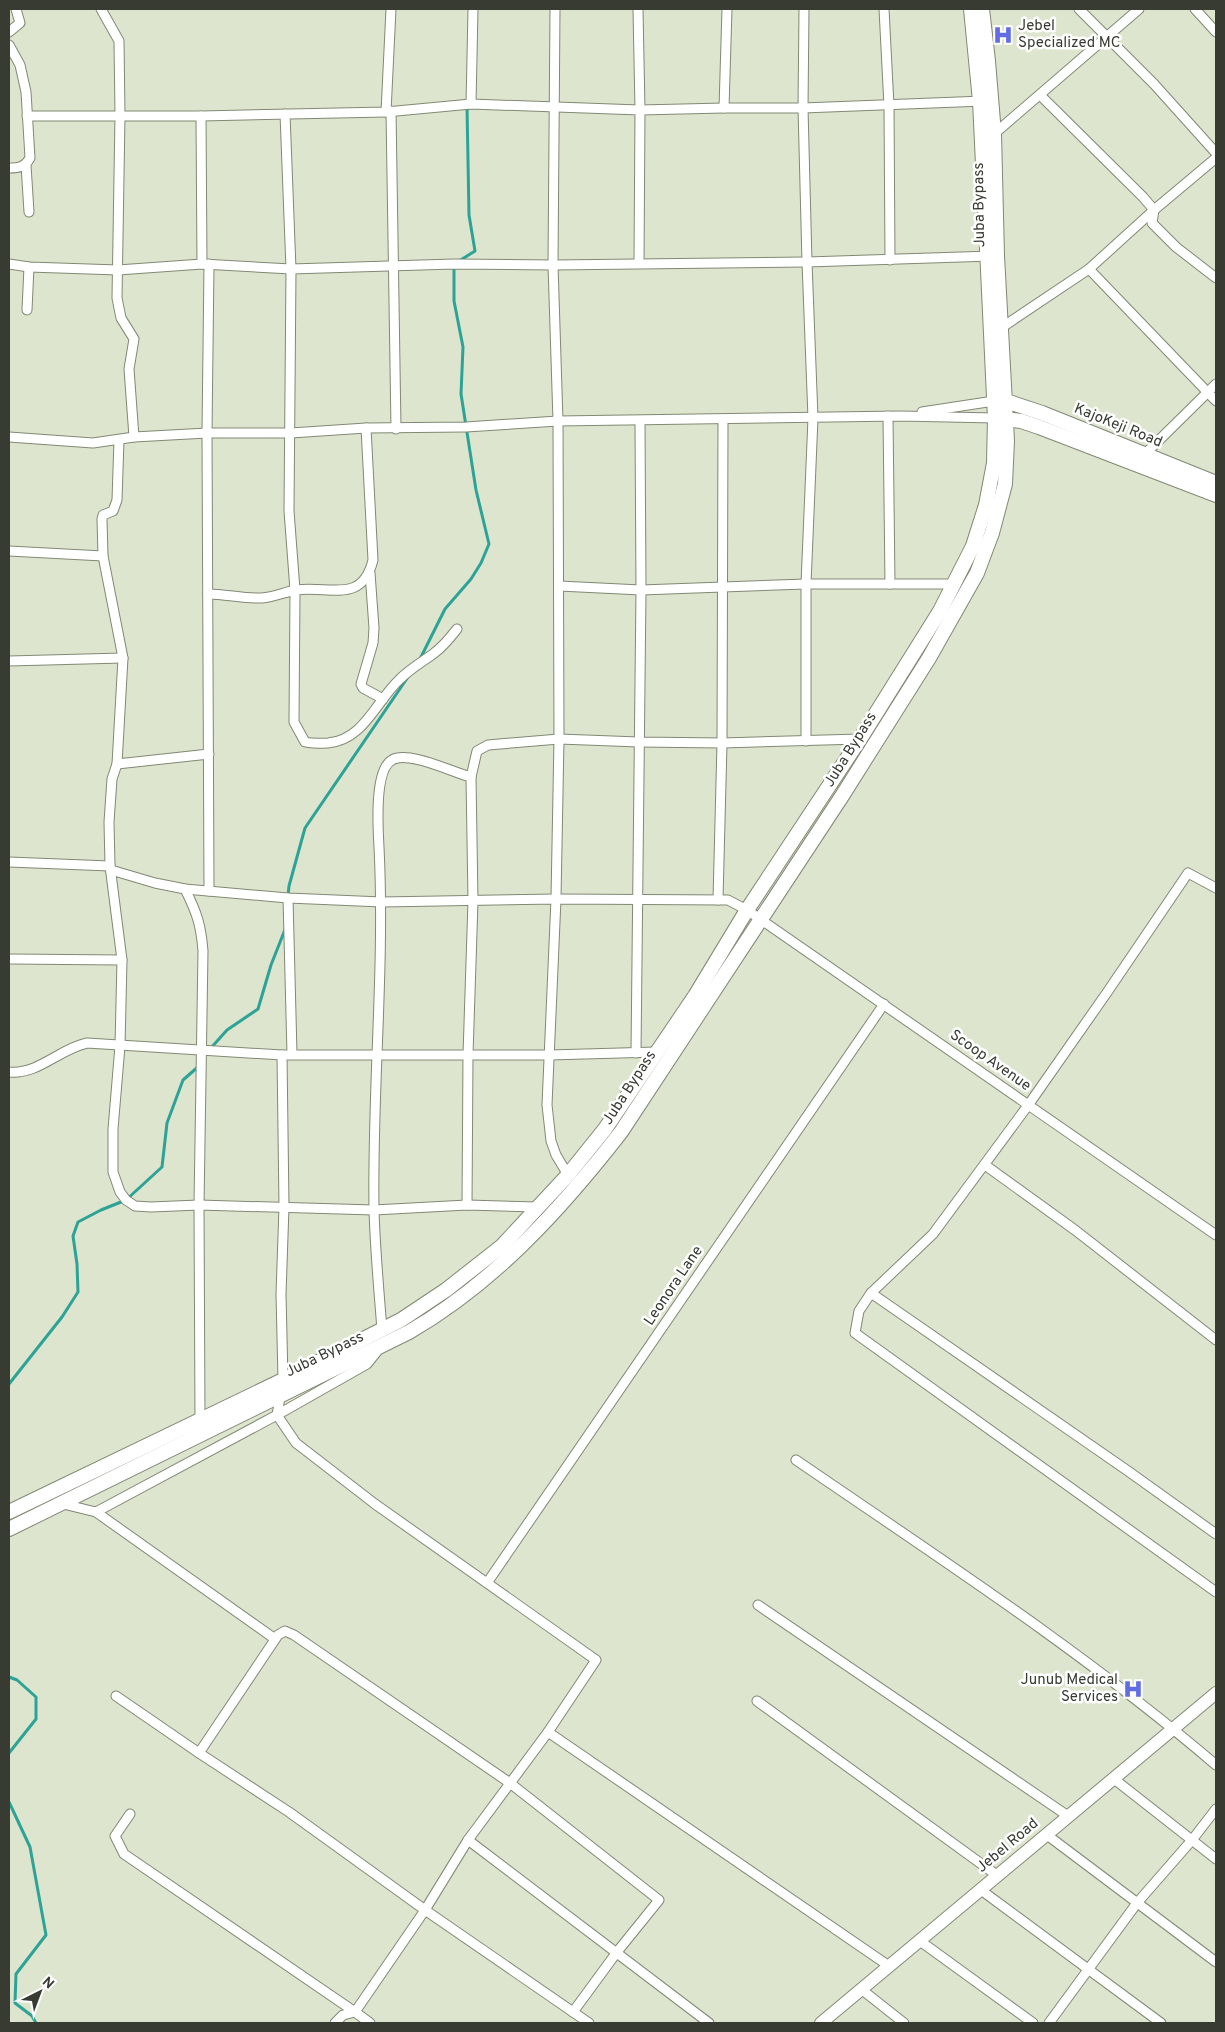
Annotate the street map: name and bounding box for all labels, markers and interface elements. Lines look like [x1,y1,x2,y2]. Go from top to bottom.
place label: Jebel Specialized MC [1018,17,1120,53]
hospital icon: Jebel Specialized MC [992,24,1014,46]
street label: Juba Bypass [970,162,990,248]
street label: KajoKeji Road [1071,400,1165,452]
street label: Juba Bypass [820,709,882,791]
street label: Scoop Avenue [946,1026,1034,1096]
street label: Juba Bypass [599,1047,661,1129]
street label: Leonora Lane [640,1242,708,1330]
street label: Juba Bypass [283,1328,367,1382]
place label: Junub Medical Services [1021,1671,1118,1707]
hospital icon: Junub Medical Services [1122,1678,1144,1700]
street label: Jebel Road [973,1815,1043,1877]
north arrow [15,1967,65,2017]
text: N [38,1974,57,1993]

